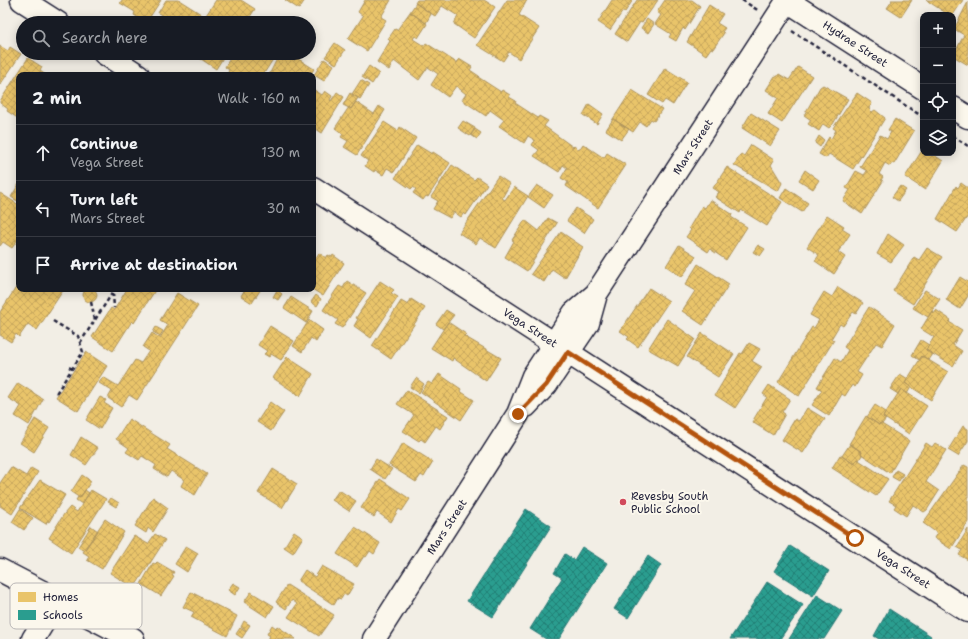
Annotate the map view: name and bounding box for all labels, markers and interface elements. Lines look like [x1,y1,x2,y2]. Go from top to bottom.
map controls [920,12,956,156]
button: + [920,12,956,48]
search box [16,16,316,60]
street label: Hydrae Street [820,17,891,71]
icon: search [30,27,52,49]
text: Search here [62,28,148,48]
button: − [920,48,956,84]
button: locate [920,84,956,120]
text: 2 min [32,87,82,109]
text: Walk · 160 m [218,90,300,107]
street label: Mars Street [669,116,717,178]
button: layers [920,120,956,156]
text: Continue [70,134,138,154]
icon: ahead [32,142,54,164]
text: 130 m [262,144,300,161]
text: Vega Street [70,154,144,171]
text: Turn left [70,190,138,210]
icon: left [32,198,54,220]
text: 30 m [266,200,300,217]
text: Mars Street [70,210,145,227]
icon: arrive [32,254,54,276]
text: Arrive at destination [70,255,238,275]
street label: Vega Street [500,305,560,351]
route end [509,405,527,423]
place label: Revesby South Public School [631,489,708,517]
street label: Mars Street [423,496,471,558]
marker: Revesby South Public School [618,497,628,507]
route start [846,529,864,547]
street label: Vega Street [873,546,933,592]
legend [10,583,142,629]
text: Homes [43,590,79,605]
text: Schools [43,608,83,623]

